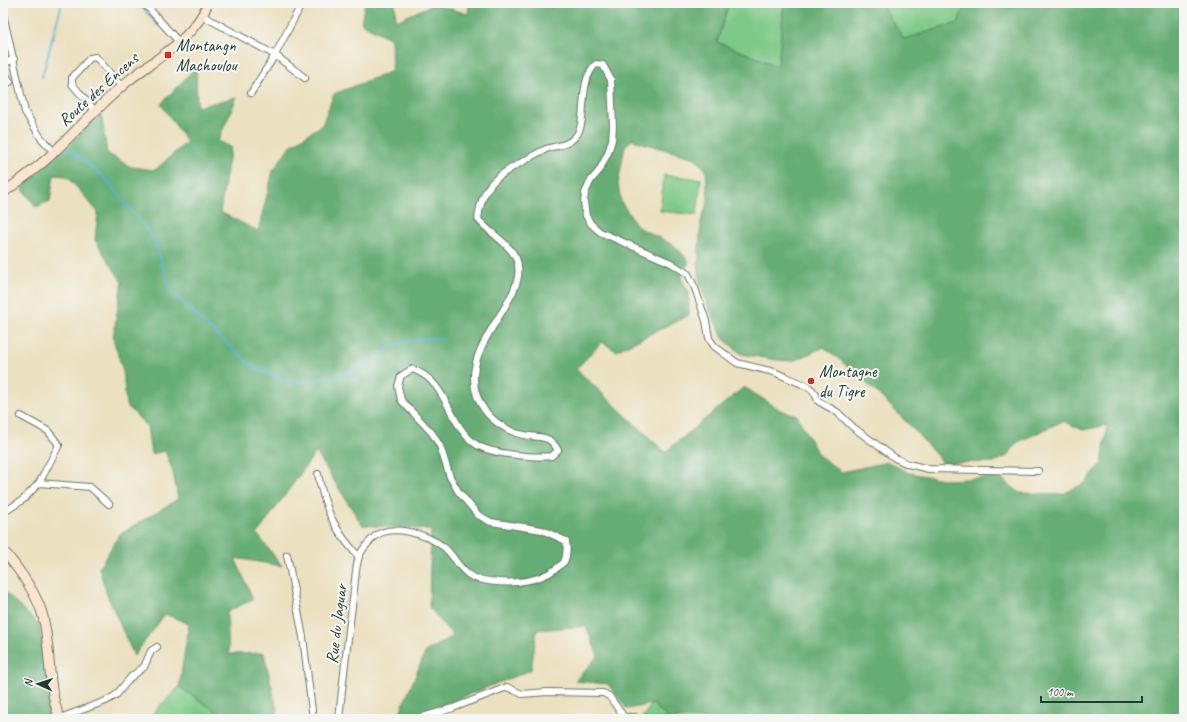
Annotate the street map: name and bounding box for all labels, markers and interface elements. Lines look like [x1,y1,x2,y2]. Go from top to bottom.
place label: Montangn Machoulou [176,35,239,76]
street label: Route des Encens [54,47,144,131]
marker: Montangn Machoulou [163,50,173,60]
place label: Montagne du Tigre [819,361,878,402]
marker: Montagne du Tigre [806,376,816,386]
street label: Rue du Jaguar [321,581,352,665]
north arrow [18,664,58,704]
text: N [21,678,35,687]
scale bar [1041,678,1142,704]
text: 100 m [1047,684,1074,700]

